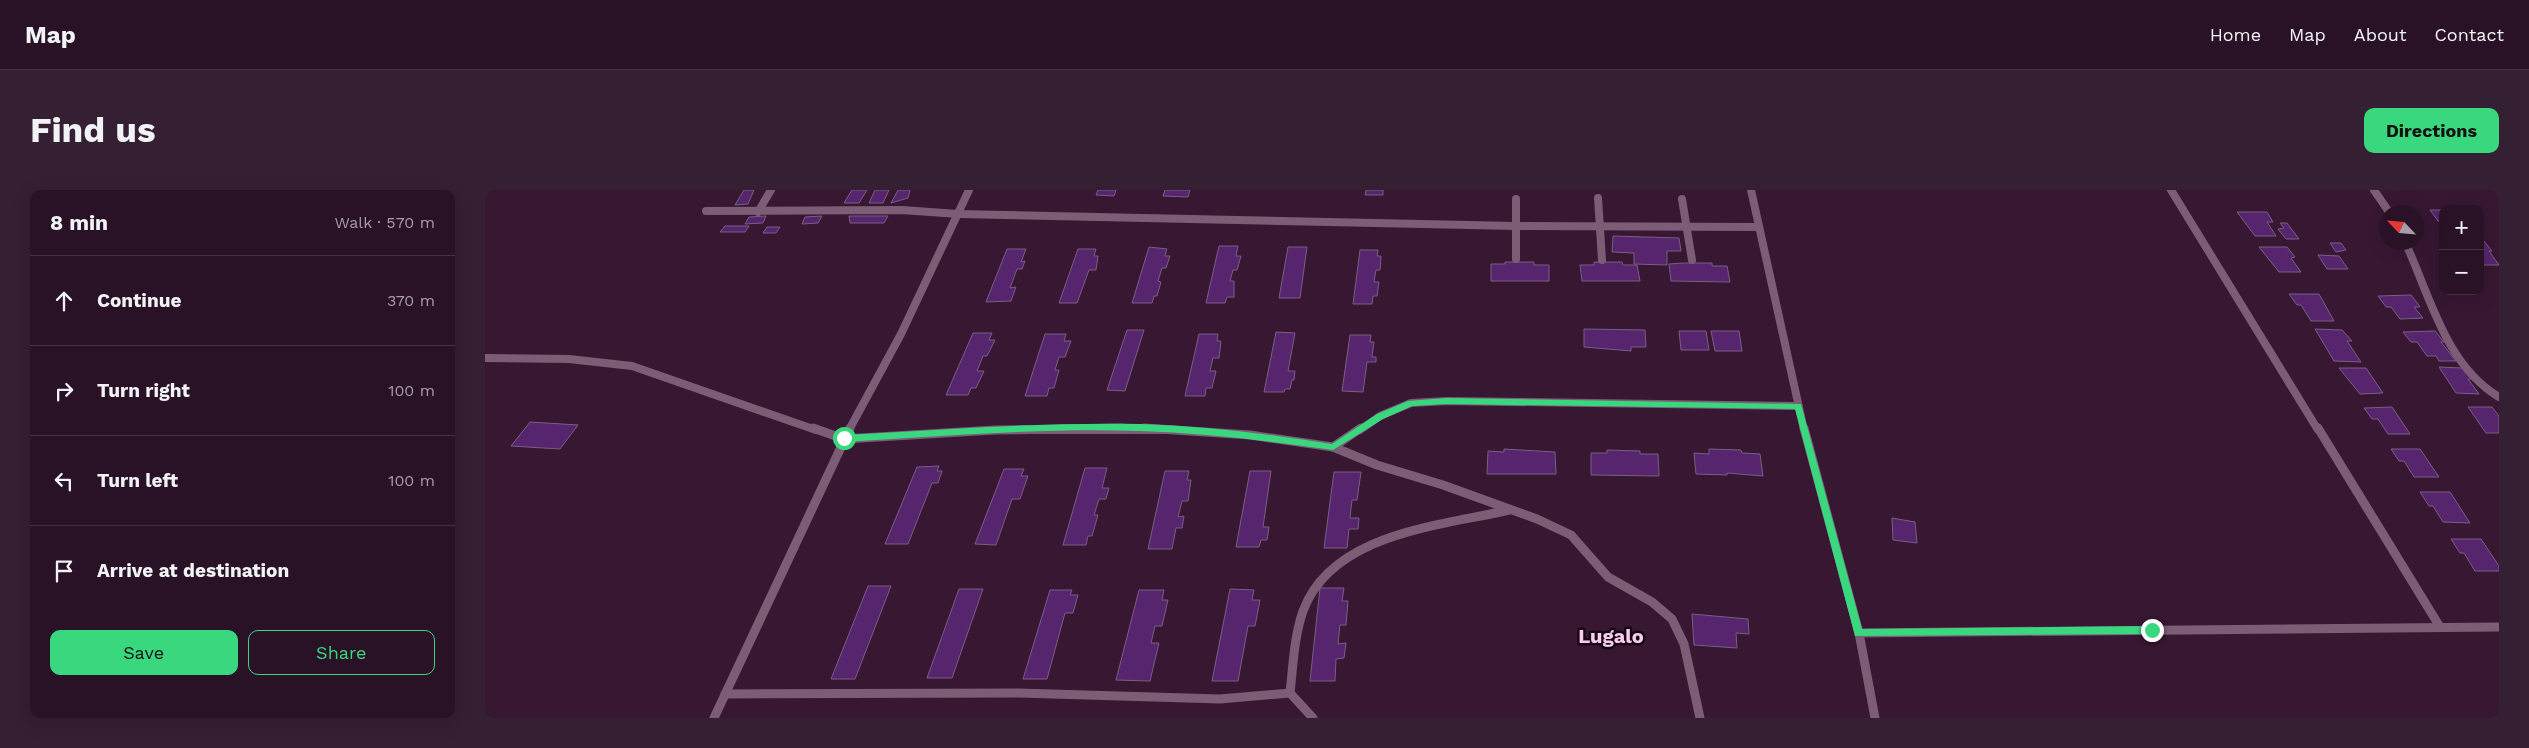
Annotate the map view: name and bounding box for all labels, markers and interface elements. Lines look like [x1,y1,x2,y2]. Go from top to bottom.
text: Map [25,21,76,49]
text: Home [2210,24,2261,45]
text: Map [2289,24,2326,45]
text: About [2354,24,2406,45]
text: Contact [2434,24,2504,45]
button: Directions [2364,108,2499,153]
text: Find us [30,109,156,151]
north arrow [2379,205,2424,250]
map controls [2439,205,2484,295]
button: + [2439,205,2484,250]
text: 8 min [50,210,108,235]
text: Walk · 570 m [334,213,435,232]
button: − [2439,250,2484,295]
icon: ahead [50,287,78,315]
text: Continue [97,289,181,312]
text: 370 m [387,291,435,310]
icon: right [50,377,78,405]
text: Turn right [97,379,190,402]
text: 100 m [388,381,435,400]
route start [833,427,856,450]
icon: left [50,467,78,495]
text: Turn left [97,469,178,492]
text: 100 m [388,471,435,490]
icon: arrive [50,557,78,585]
text: Arrive at destination [97,559,289,582]
route end [2141,619,2164,642]
district label: Lugalo [1578,624,1644,648]
button: Save [50,630,238,675]
button: Share [248,630,435,675]

